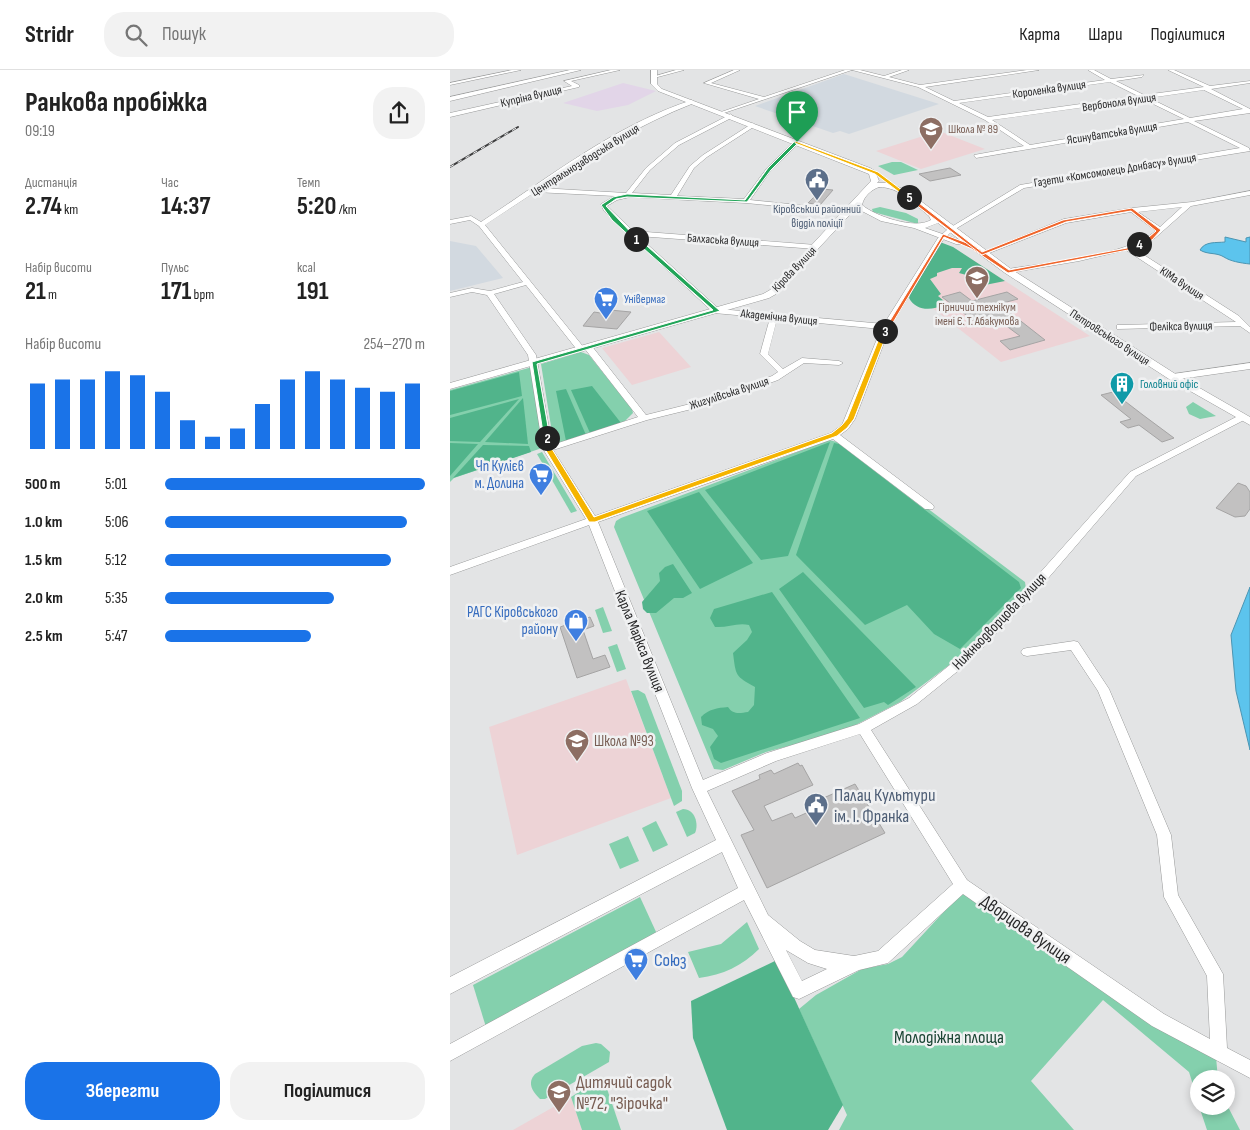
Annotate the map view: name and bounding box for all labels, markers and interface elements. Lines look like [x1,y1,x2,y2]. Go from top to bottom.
search box [104,12,454,57]
text: Stridr [25,20,74,49]
icon: search [122,21,150,49]
text: Пошук [162,23,206,46]
text: Карта [1019,24,1060,45]
text: Шари [1088,24,1122,45]
text: Поділитися [1150,24,1225,45]
street label: Короленка вулиця [1011,77,1087,102]
street label: Купріна вулиця [499,82,563,111]
text: Ранкова пробіжка [25,86,207,119]
button: share [373,87,425,139]
street label: Вербоноля вулиця [1081,90,1157,115]
pin [776,91,818,142]
icon: arrive [783,98,811,126]
school or university icon: Школа № 89 [918,116,944,150]
street label: Ясинуватська вулиця [1066,119,1159,148]
street label: Центральнозаводська вулиця [528,121,642,200]
text: 09:19 [25,122,55,141]
place label: Школа № 89 [948,122,998,137]
street label: Газети «Комсомолець Донбасу» вулиця [1033,150,1198,191]
public building icon: Кіровський районний відділ поліції [804,167,830,201]
text: Дистанція [25,174,77,191]
text: Час [161,174,179,191]
text: Темп [297,174,320,191]
pin: 5 [896,184,922,210]
text: 5 [906,189,913,206]
text: 2.74 [25,191,62,222]
text: 14:37 [161,191,210,222]
text: 5:20 [297,191,336,222]
text: km [62,201,78,218]
text: /km [336,201,357,218]
place label: Кіровський районний відділ поліції [773,202,861,231]
pin: 1 [624,226,648,252]
street label: Балхаська вулиця [686,230,760,251]
text: 1 [634,231,639,248]
pin: 4 [1126,232,1152,256]
text: 4 [1136,236,1143,253]
street label: Кірова вулиця [769,243,820,295]
text: Набір висоти [25,259,92,276]
text: Пульс [161,259,189,276]
text: kcal [297,259,316,276]
street label: КІМа вулиця [1157,264,1207,303]
school or university icon: Гірничий технікум імені Є. Т. Абакумова [964,265,990,299]
text: 21 [25,276,46,307]
text: 171 [161,276,191,307]
text: 191 [297,276,328,307]
text: m [46,286,57,303]
text: bpm [191,286,214,303]
supermarket icon: Універмаг [593,286,619,320]
place label: Універмаг [624,292,666,307]
place label: Гірничий технікум імені Є. Т. Абакумова [935,300,1019,329]
street label: Академічна вулиця [739,306,818,329]
street label: Петровського вулиця [1067,306,1153,369]
pin: 3 [872,318,898,344]
street label: Фелікса вулиця [1149,318,1213,335]
text: 3 [882,323,889,340]
text: Набір висоти [25,335,101,354]
text: 254–270 m [363,335,425,354]
building icon: Головний офіс [1109,371,1135,405]
street label: Жигулівська вулиця [688,374,771,413]
place label: Головний офіс [1140,377,1198,392]
pin: 2 [534,426,560,450]
text: 2 [544,430,551,447]
place label: Чп Кулієв м. Долина [475,457,524,493]
supermarket icon: Чп Кулієв м. Долина [528,462,554,496]
text: 500 m [25,475,60,494]
text: 5:01 [105,475,127,494]
text: 1.0 km [25,513,62,532]
text: 5:06 [105,513,129,532]
text: 1.5 km [25,551,62,570]
text: 5:12 [105,551,127,570]
street label: Нижньодворцова вулиця [948,569,1051,674]
street label: Карла Маркса вулиця [610,587,669,695]
text: 2.0 km [25,589,63,608]
text: 5:35 [105,589,128,608]
place label: РАГС Кіровського району [467,603,558,639]
shop icon: РАГС Кіровського району [563,608,589,642]
text: 2.5 km [25,627,63,646]
text: 5:47 [105,627,127,646]
school or university icon: Школа №93 [564,728,590,762]
place label: Школа №93 [594,732,654,751]
place label: Палац Культури ім. І. Франка [834,785,935,827]
public building icon: Палац Культури ім. І. Франка [803,792,829,826]
street label: Дворцова вулиця [976,890,1075,968]
supermarket icon: Союз [623,947,649,981]
place label: Союз [654,950,687,971]
park label: Молодіжна площа [894,1027,1004,1048]
button: Зберегти [25,1062,220,1120]
button: Поділитися [230,1062,425,1120]
map controls [1190,1070,1235,1115]
button: layers [1190,1070,1235,1115]
place label: Дитячий садок №72, "Зірочка" [576,1072,672,1114]
school or university icon: Дитячий садок №72, "Зірочка" [546,1079,572,1113]

